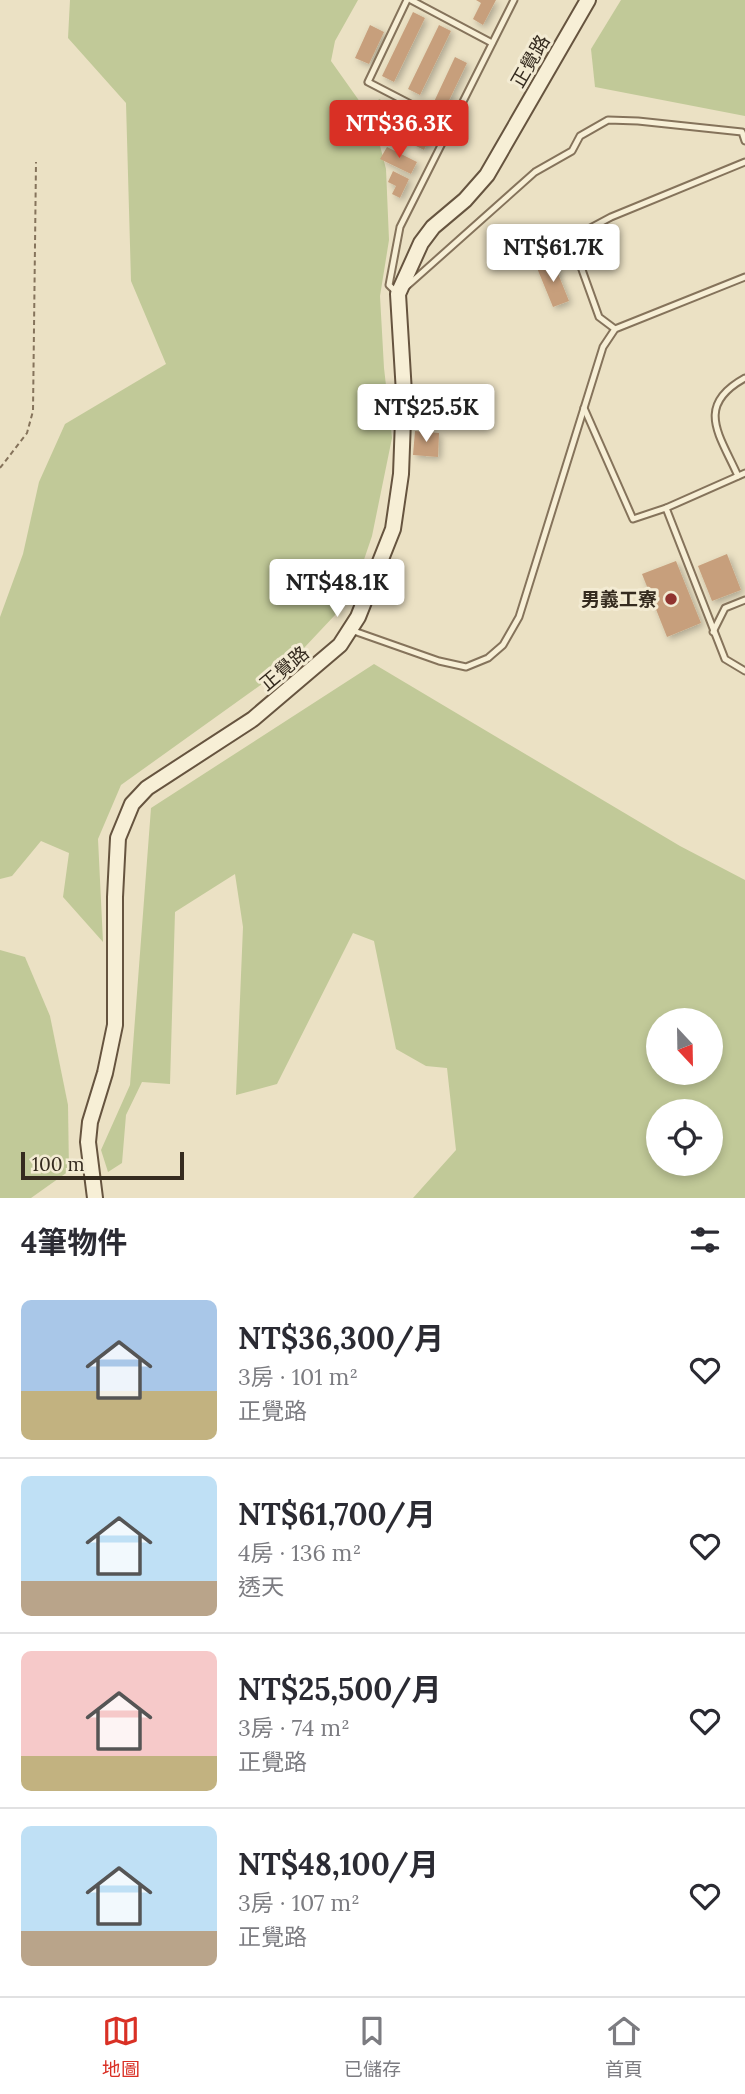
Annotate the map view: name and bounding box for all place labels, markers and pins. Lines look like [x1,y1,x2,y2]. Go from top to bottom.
pin: NT$36.3K [327,100,471,160]
pin: NT$61.7K [481,224,625,284]
pin: NT$25.5K [354,384,498,444]
pin: NT$48.1K [265,560,409,619]
place label: 男義工寮 [581,587,657,611]
marker: 男義工寮 [663,591,679,607]

